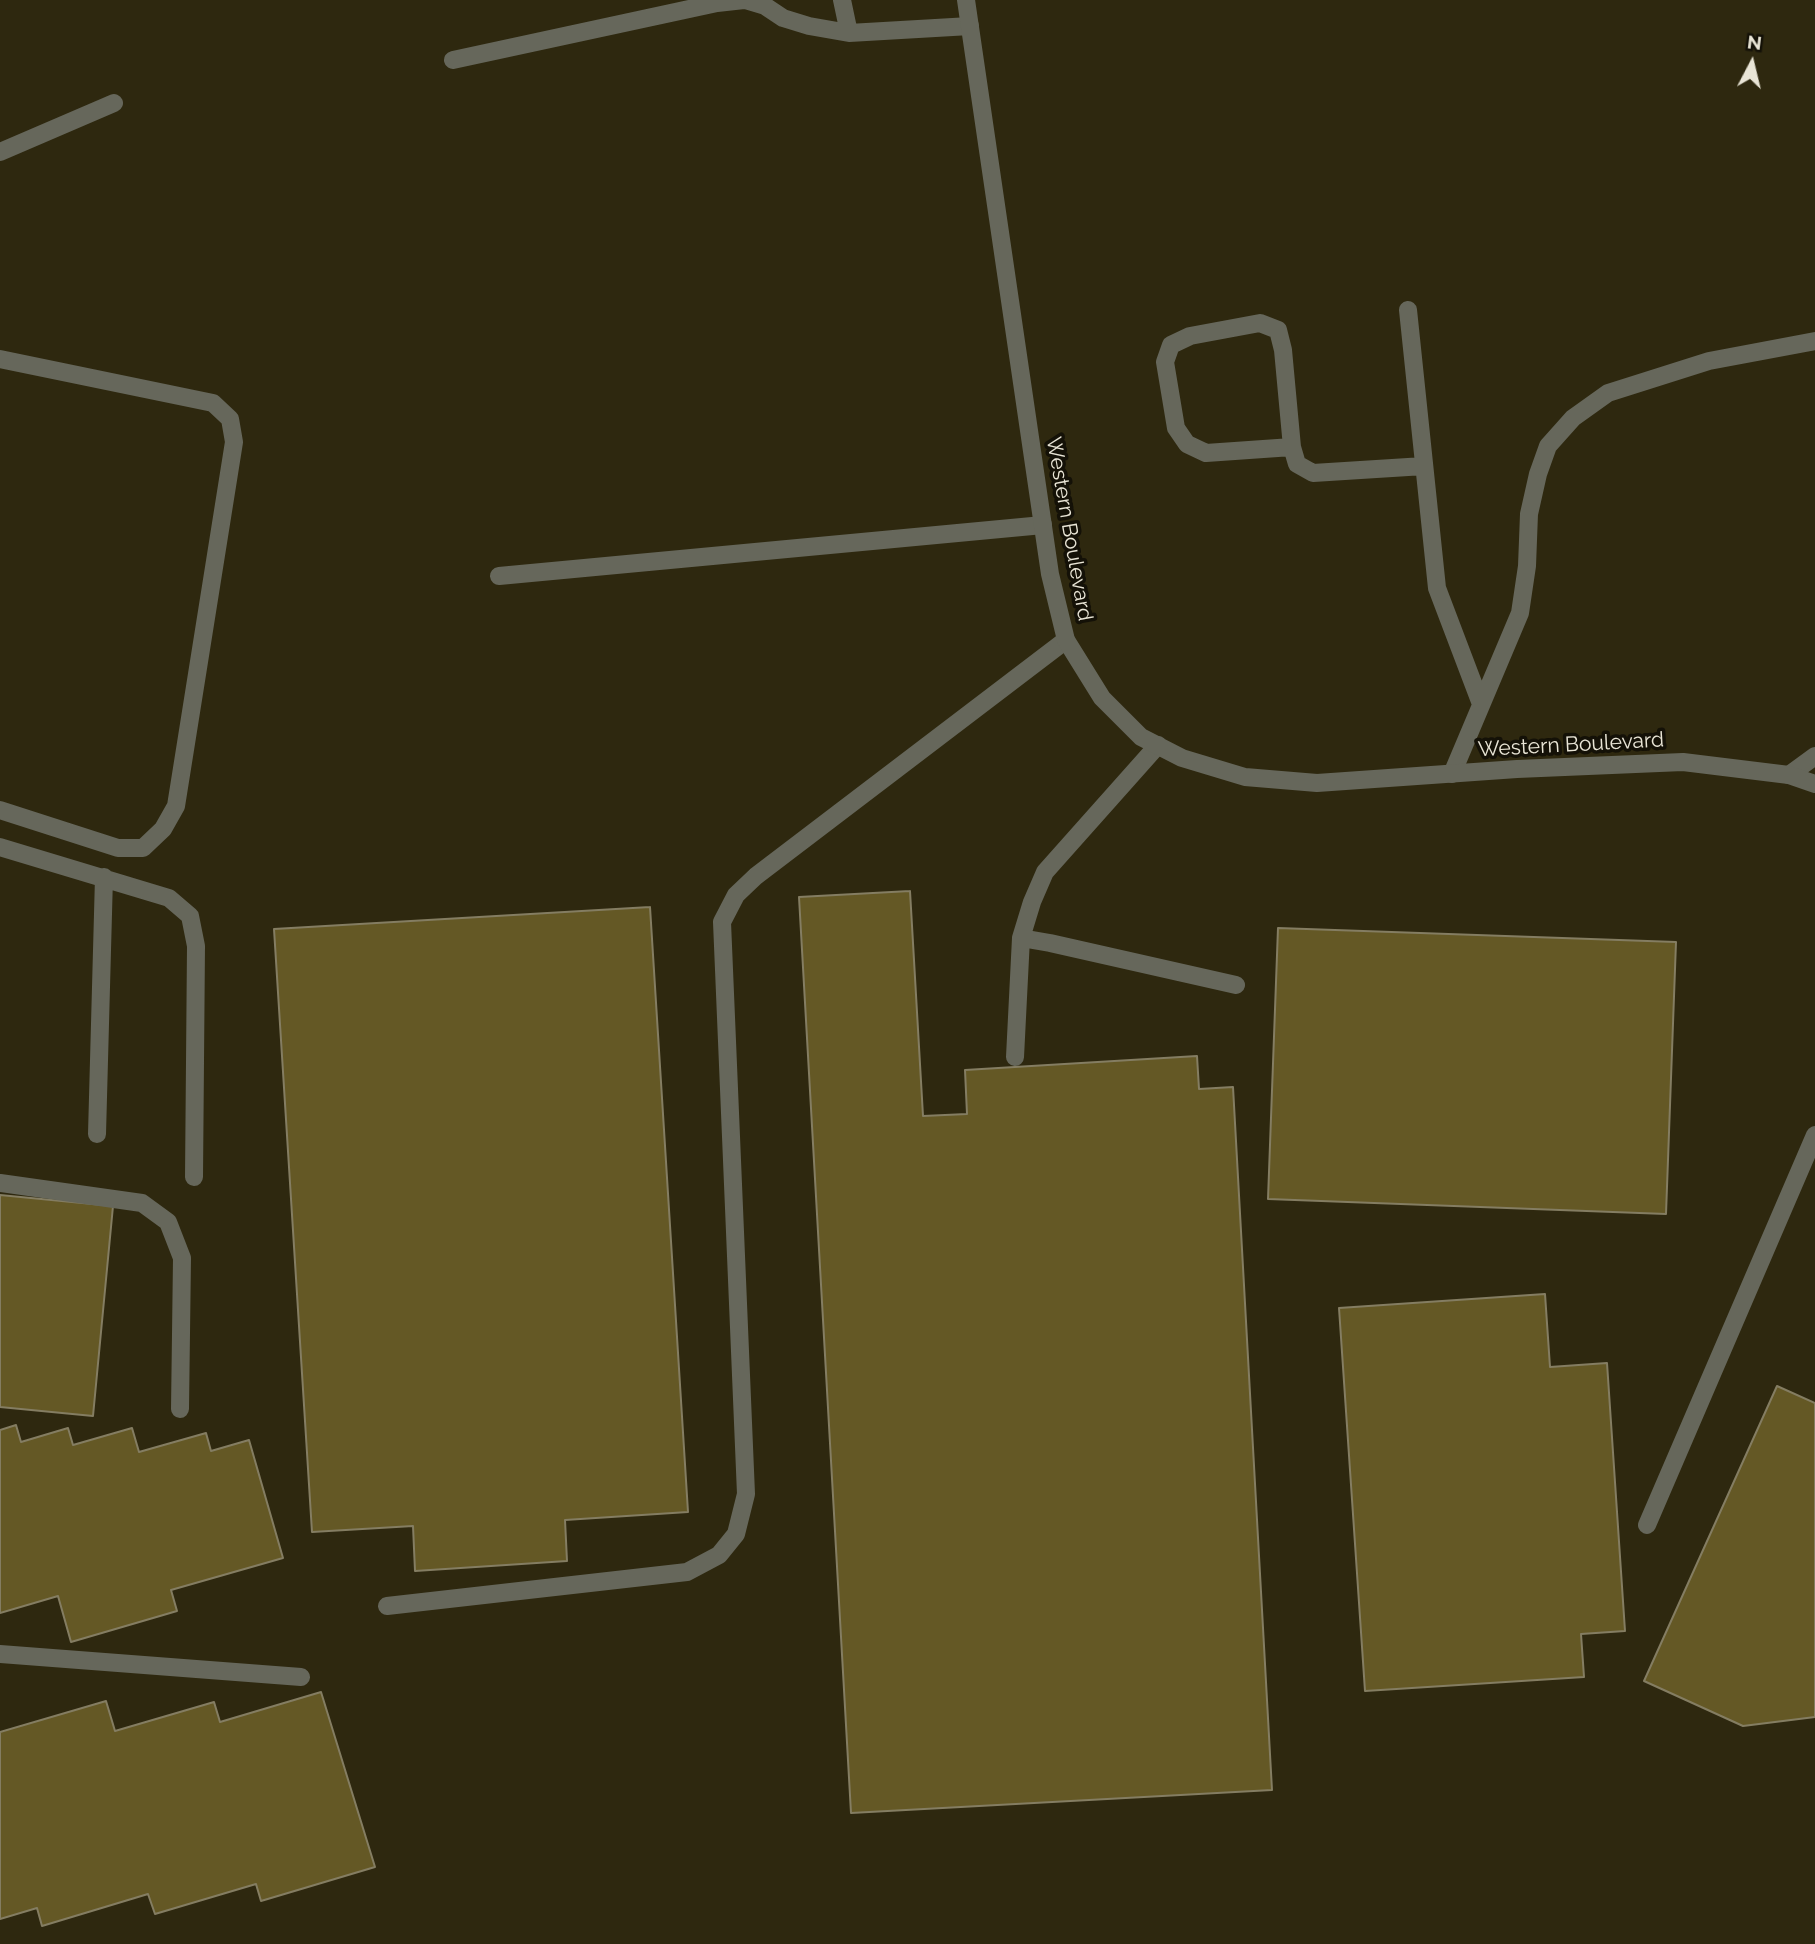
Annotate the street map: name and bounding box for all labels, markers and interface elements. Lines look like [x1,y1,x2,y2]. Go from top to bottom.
north arrow [1717,28,1787,98]
text: N [1746,30,1763,54]
street label: Western Boulevard [1040,435,1098,623]
street label: Western Boulevard [1477,728,1665,762]

